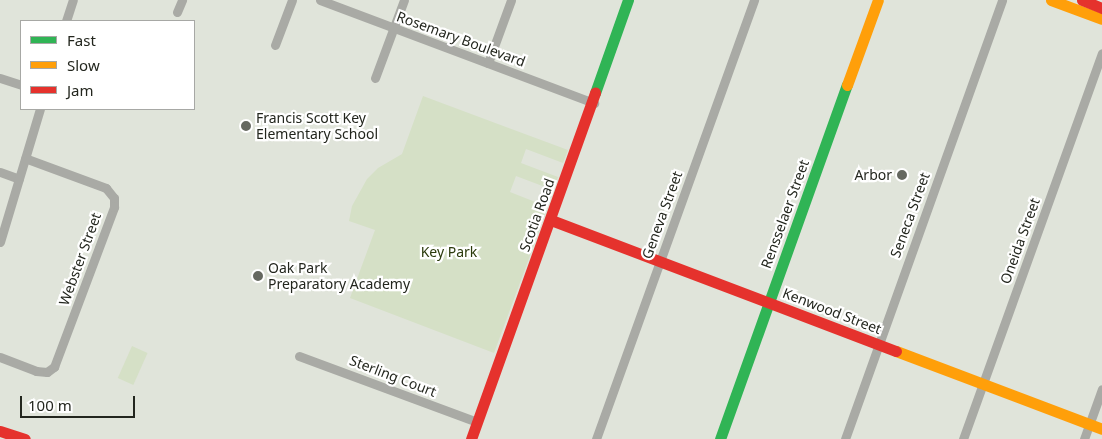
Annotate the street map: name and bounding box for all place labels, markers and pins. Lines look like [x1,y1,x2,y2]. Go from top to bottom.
place label: Francis Scott Key Elementary School [256,110,378,142]
marker: Francis Scott Key Elementary School [240,120,252,132]
place label: Arbor [854,167,892,183]
marker: Arbor [896,169,908,181]
place label: Oak Park Preparatory Academy [268,260,410,292]
marker: Oak Park Preparatory Academy [252,270,264,282]

